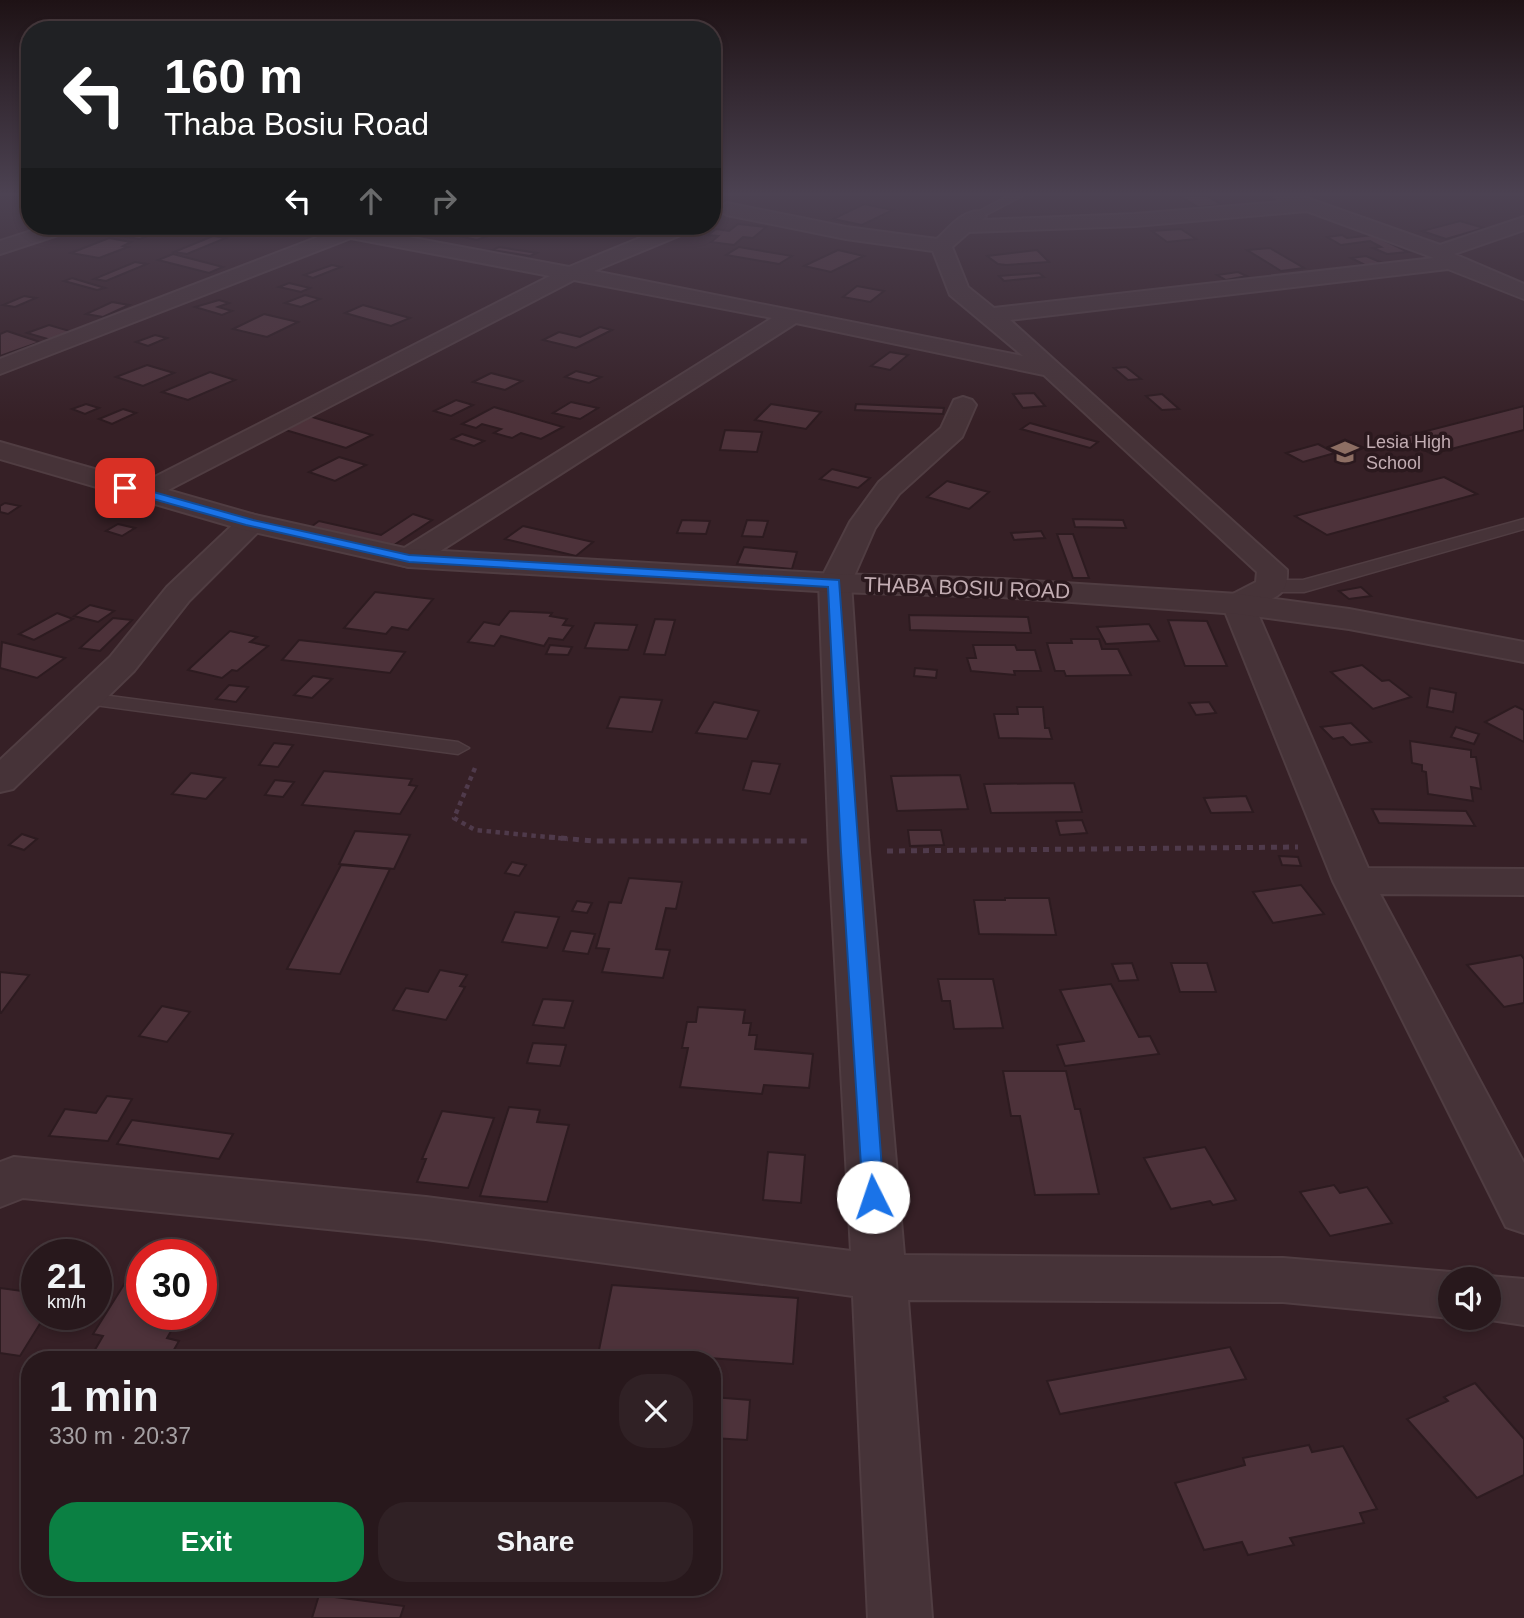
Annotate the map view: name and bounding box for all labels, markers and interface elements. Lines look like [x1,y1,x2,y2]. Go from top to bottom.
icon: left [49,49,140,140]
text: 160 m [164,49,303,103]
text: Thaba Bosiu Road [164,106,429,142]
icon: left [279,182,317,220]
icon: ahead [352,182,390,220]
icon: right [425,182,463,220]
place label: Lesia High School [1366,432,1451,473]
school or university icon: Lesia High School [1330,437,1360,467]
pin [95,458,155,518]
icon: arrive [106,469,144,507]
street label: THABA BOSIU ROAD [863,572,1071,603]
position arrow [836,1160,910,1234]
speed limit sign: 30 [126,1239,217,1330]
text: 21 [47,1256,86,1295]
map controls [1438,1267,1501,1330]
button: sound [1438,1267,1501,1330]
text: km/h [47,1292,86,1312]
text: 1 min [49,1373,159,1420]
button: close [619,1374,693,1448]
text: 330 m · 20:37 [49,1423,191,1449]
button: Exit [49,1502,364,1582]
button: Share [378,1502,693,1582]

